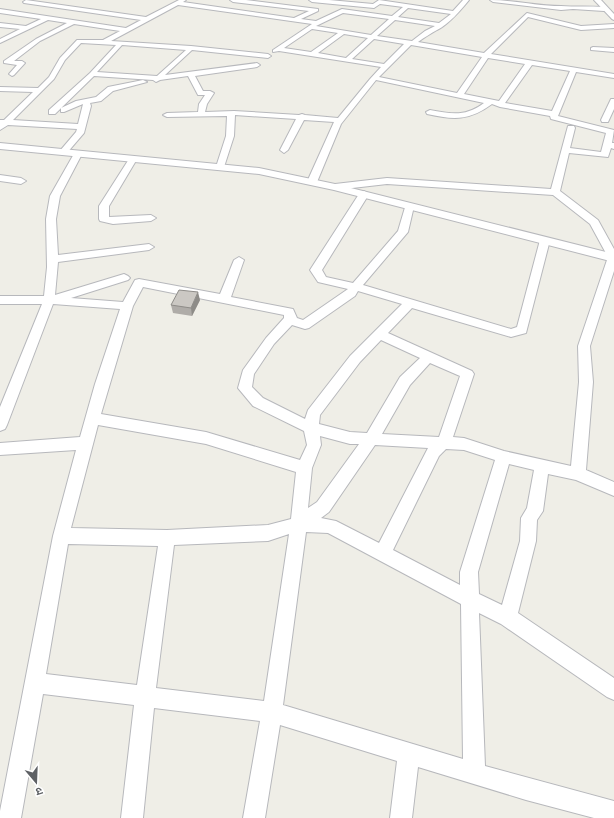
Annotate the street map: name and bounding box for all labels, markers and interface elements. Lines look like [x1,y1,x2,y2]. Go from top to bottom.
north arrow [16,762,56,802]
text: उ [33,784,45,799]

